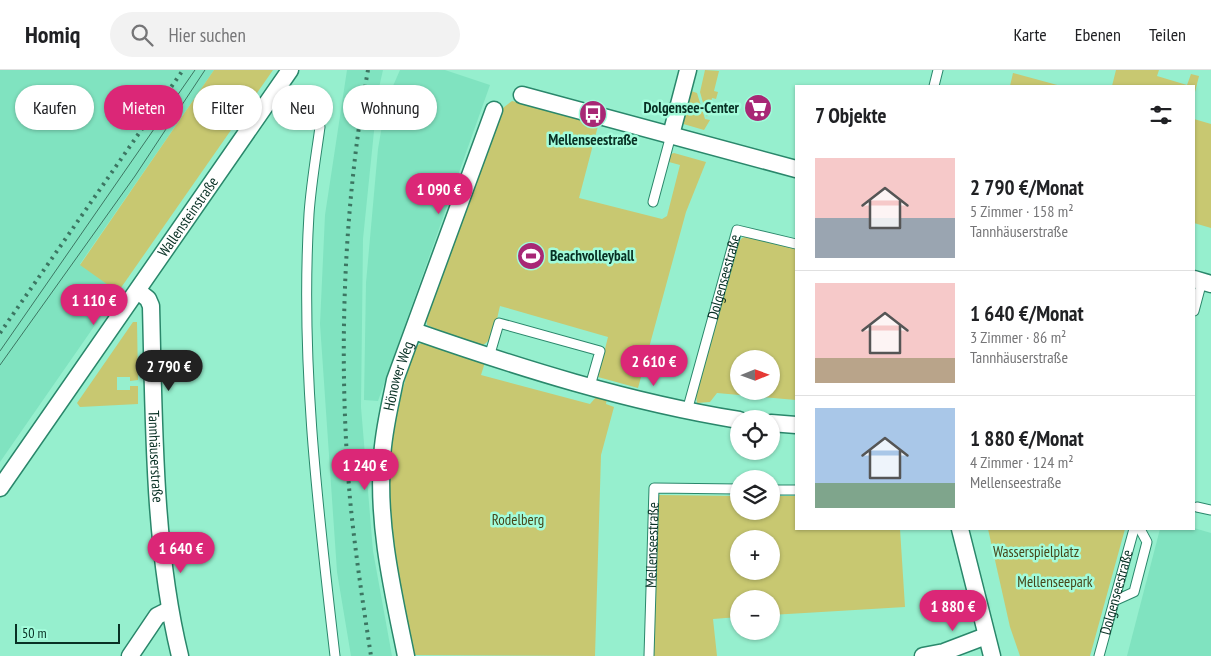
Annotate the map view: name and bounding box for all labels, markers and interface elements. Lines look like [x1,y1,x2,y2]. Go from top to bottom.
search box [110,12,460,57]
text: Homiq [25,19,80,50]
icon: search [128,21,156,49]
text: Hier suchen [168,23,246,47]
text: Karte [1013,23,1047,46]
text: Ebenen [1075,23,1121,46]
text: Teilen [1149,23,1186,46]
chip: Kaufen [15,85,94,130]
chip: Mieten [104,85,183,130]
chip: Filter [193,85,262,130]
chip: Neu [272,85,333,130]
chip: Wohnung [343,85,437,130]
supermarket icon: Dolgensee-Center [743,93,773,123]
place label: Dolgensee-Center [644,98,740,117]
bus stop icon: Mellenseestraße [578,99,608,129]
icon: filters [1147,101,1175,129]
text: 7 Objekte [815,102,887,129]
place label: Mellenseestraße [548,130,638,149]
pin: 1 090 € [393,172,485,215]
street label: Wallensteinstraße [153,173,222,260]
text: 2 790 €/Monat [970,174,1084,201]
icon: home [855,178,915,238]
text: 1 090 € [417,179,461,199]
text: 5 Zimmer · 158 m² [970,201,1074,221]
text: Tannhäuserstraße [970,221,1068,241]
street label: Dolgenseestraße [703,232,744,322]
sports icon: Beachvolleyball [516,241,546,271]
place label: Beachvolleyball [550,246,635,265]
pin: 1 110 € [48,284,140,326]
text: 1 110 € [72,290,116,310]
text: 1 640 €/Monat [970,300,1084,327]
icon: home [855,303,915,363]
text: 3 Zimmer · 86 m² [970,327,1066,347]
street label: Hönower Weg [379,339,417,412]
pin: 2 610 € [608,344,700,387]
text: Tannhäuserstraße [970,347,1068,367]
pin: 2 790 € [123,350,215,392]
north arrow [730,350,780,400]
map controls [730,350,780,640]
text: 2 610 € [632,351,676,371]
text: 2 790 € [147,356,191,376]
street label: Tannhäuserstraße [144,410,168,503]
button: locate [730,410,780,460]
text: 1 880 €/Monat [970,425,1084,452]
icon: home [855,428,915,488]
pin: 1 240 € [319,448,411,491]
text: 4 Zimmer · 124 m² [970,452,1074,472]
text: 1 240 € [343,455,387,475]
button: layers [730,470,780,520]
text: Mellenseestraße [970,472,1061,492]
street label: Mellenseestraße [641,502,663,588]
park label: Rodelberg [492,510,544,529]
button: + [730,530,780,580]
pin: 1 640 € [135,532,227,574]
text: 1 640 € [159,538,203,558]
park label: Wasserspielplatz [993,542,1079,561]
street label: Dolgenseestraße [1095,548,1137,637]
park label: Mellenseepark [1017,572,1093,591]
button: − [730,590,780,640]
pin: 1 880 € [907,590,999,632]
text: 1 880 € [931,596,975,616]
scale bar [15,621,120,644]
text: 50 m [22,624,47,642]

